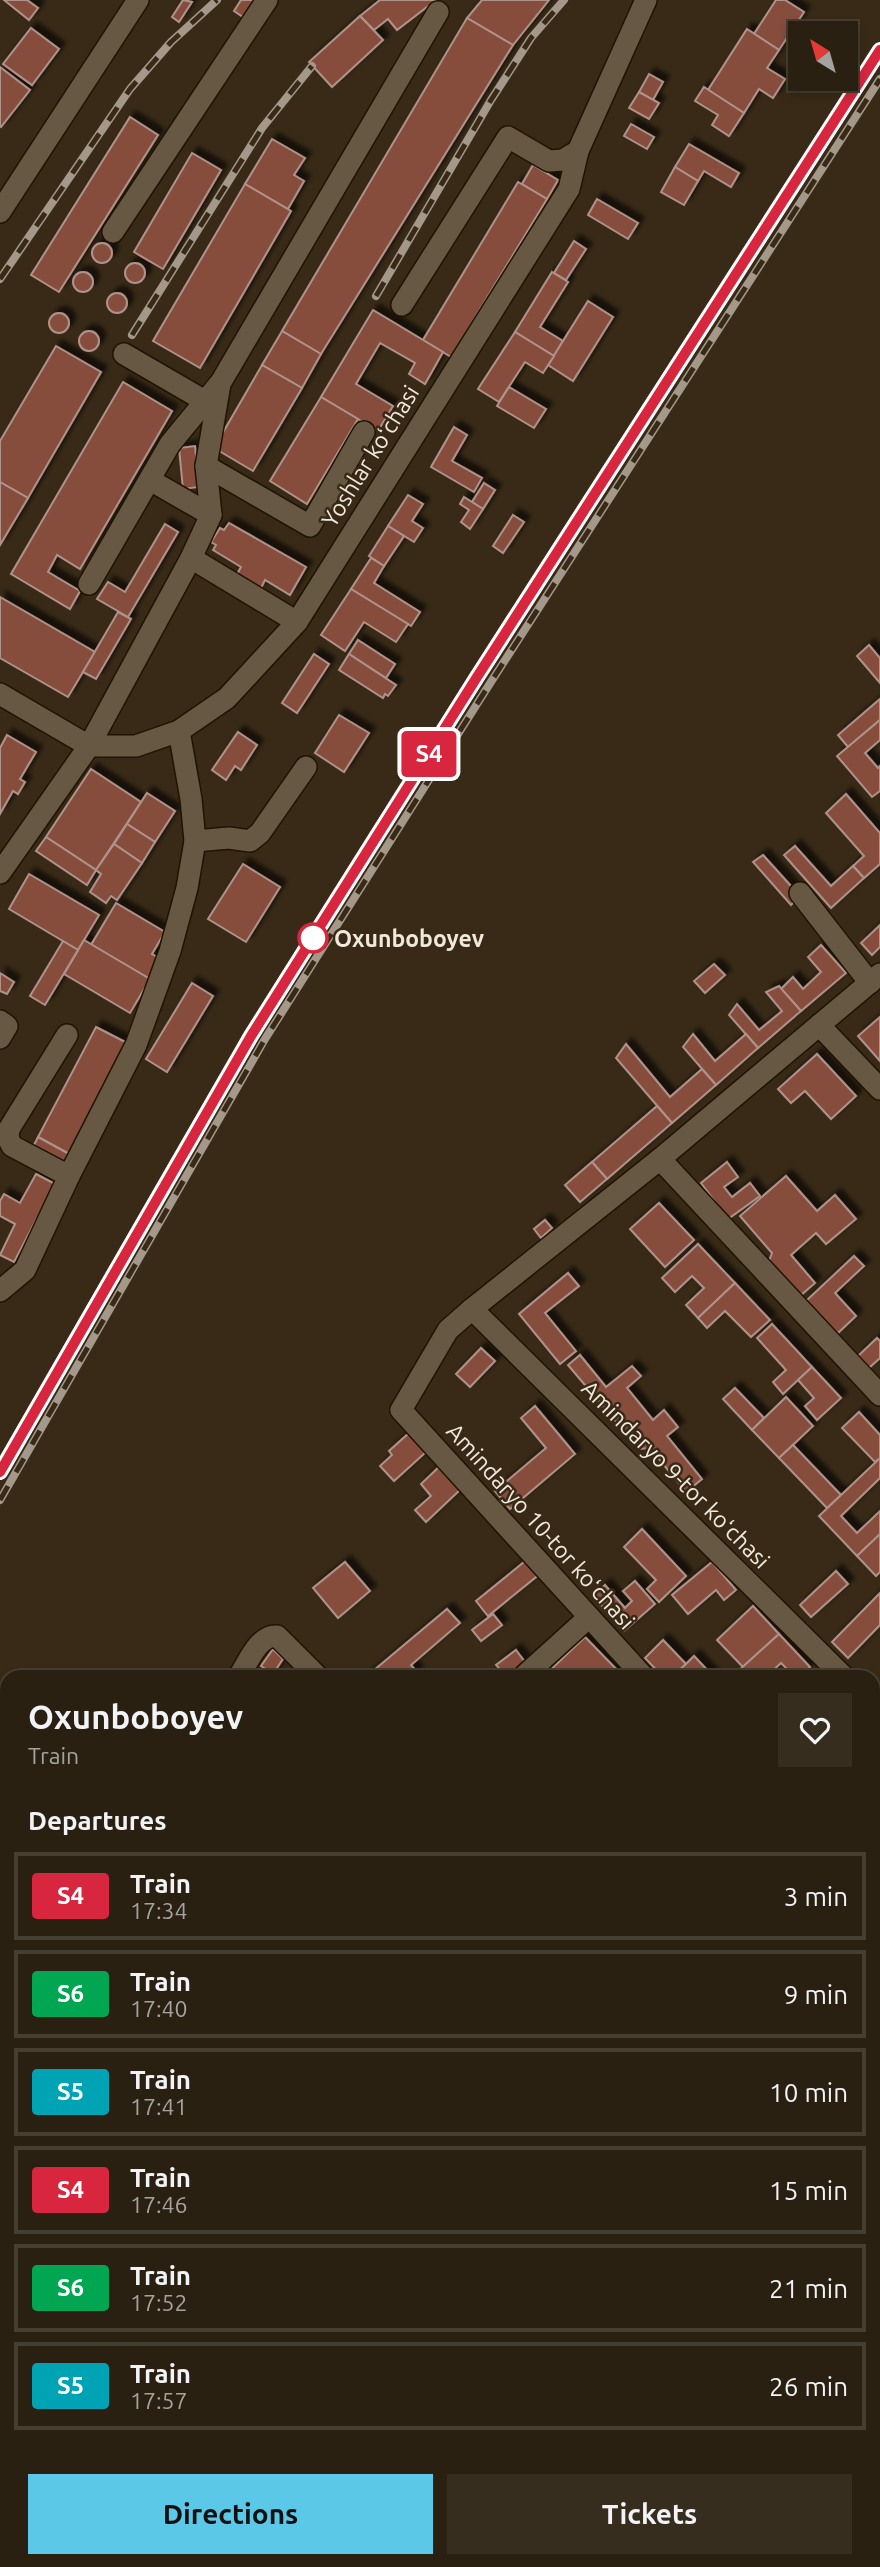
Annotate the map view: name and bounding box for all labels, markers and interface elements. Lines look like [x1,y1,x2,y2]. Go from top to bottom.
north arrow [788,21,858,91]
map controls [788,21,858,91]
street label: Yoshlar koʻchasi [317,381,423,531]
line badge: S4 [398,731,460,777]
text: S4 [415,740,443,767]
marker: Oxunboboyev [298,923,328,953]
place label: Oxunboboyev [334,926,484,951]
street label: Amindaryo 9-tor koʻchasi [577,1375,775,1573]
street label: Amindaryo 10-tor koʻchasi [442,1418,640,1634]
button: heart [778,1693,852,1767]
text: Oxunboboyev [28,1698,243,1735]
text: Train [28,1743,79,1768]
text: Departures [28,1806,166,1835]
text: Train [130,1869,191,1898]
text: S4 [57,1882,84,1909]
text: 3 min [784,1882,848,1911]
text: 17:34 [130,1898,188,1923]
text: Train [130,1967,191,1996]
text: S6 [57,1980,84,2007]
text: 9 min [784,1980,848,2009]
text: 17:40 [130,1996,188,2021]
text: Train [130,2065,191,2094]
text: S5 [57,2078,84,2105]
text: 10 min [769,2078,848,2107]
text: 17:41 [130,2094,188,2119]
text: Train [130,2163,191,2192]
text: S4 [57,2176,84,2203]
text: 15 min [769,2176,848,2205]
text: 17:46 [130,2192,188,2217]
text: Train [130,2261,191,2290]
text: S6 [57,2274,84,2301]
text: 21 min [769,2274,848,2303]
text: 17:52 [130,2290,188,2315]
text: Train [130,2359,191,2388]
text: S5 [57,2372,84,2399]
text: 26 min [769,2372,848,2401]
text: 17:57 [130,2388,188,2413]
button: Directions [28,2474,433,2554]
button: Tickets [447,2474,852,2554]

